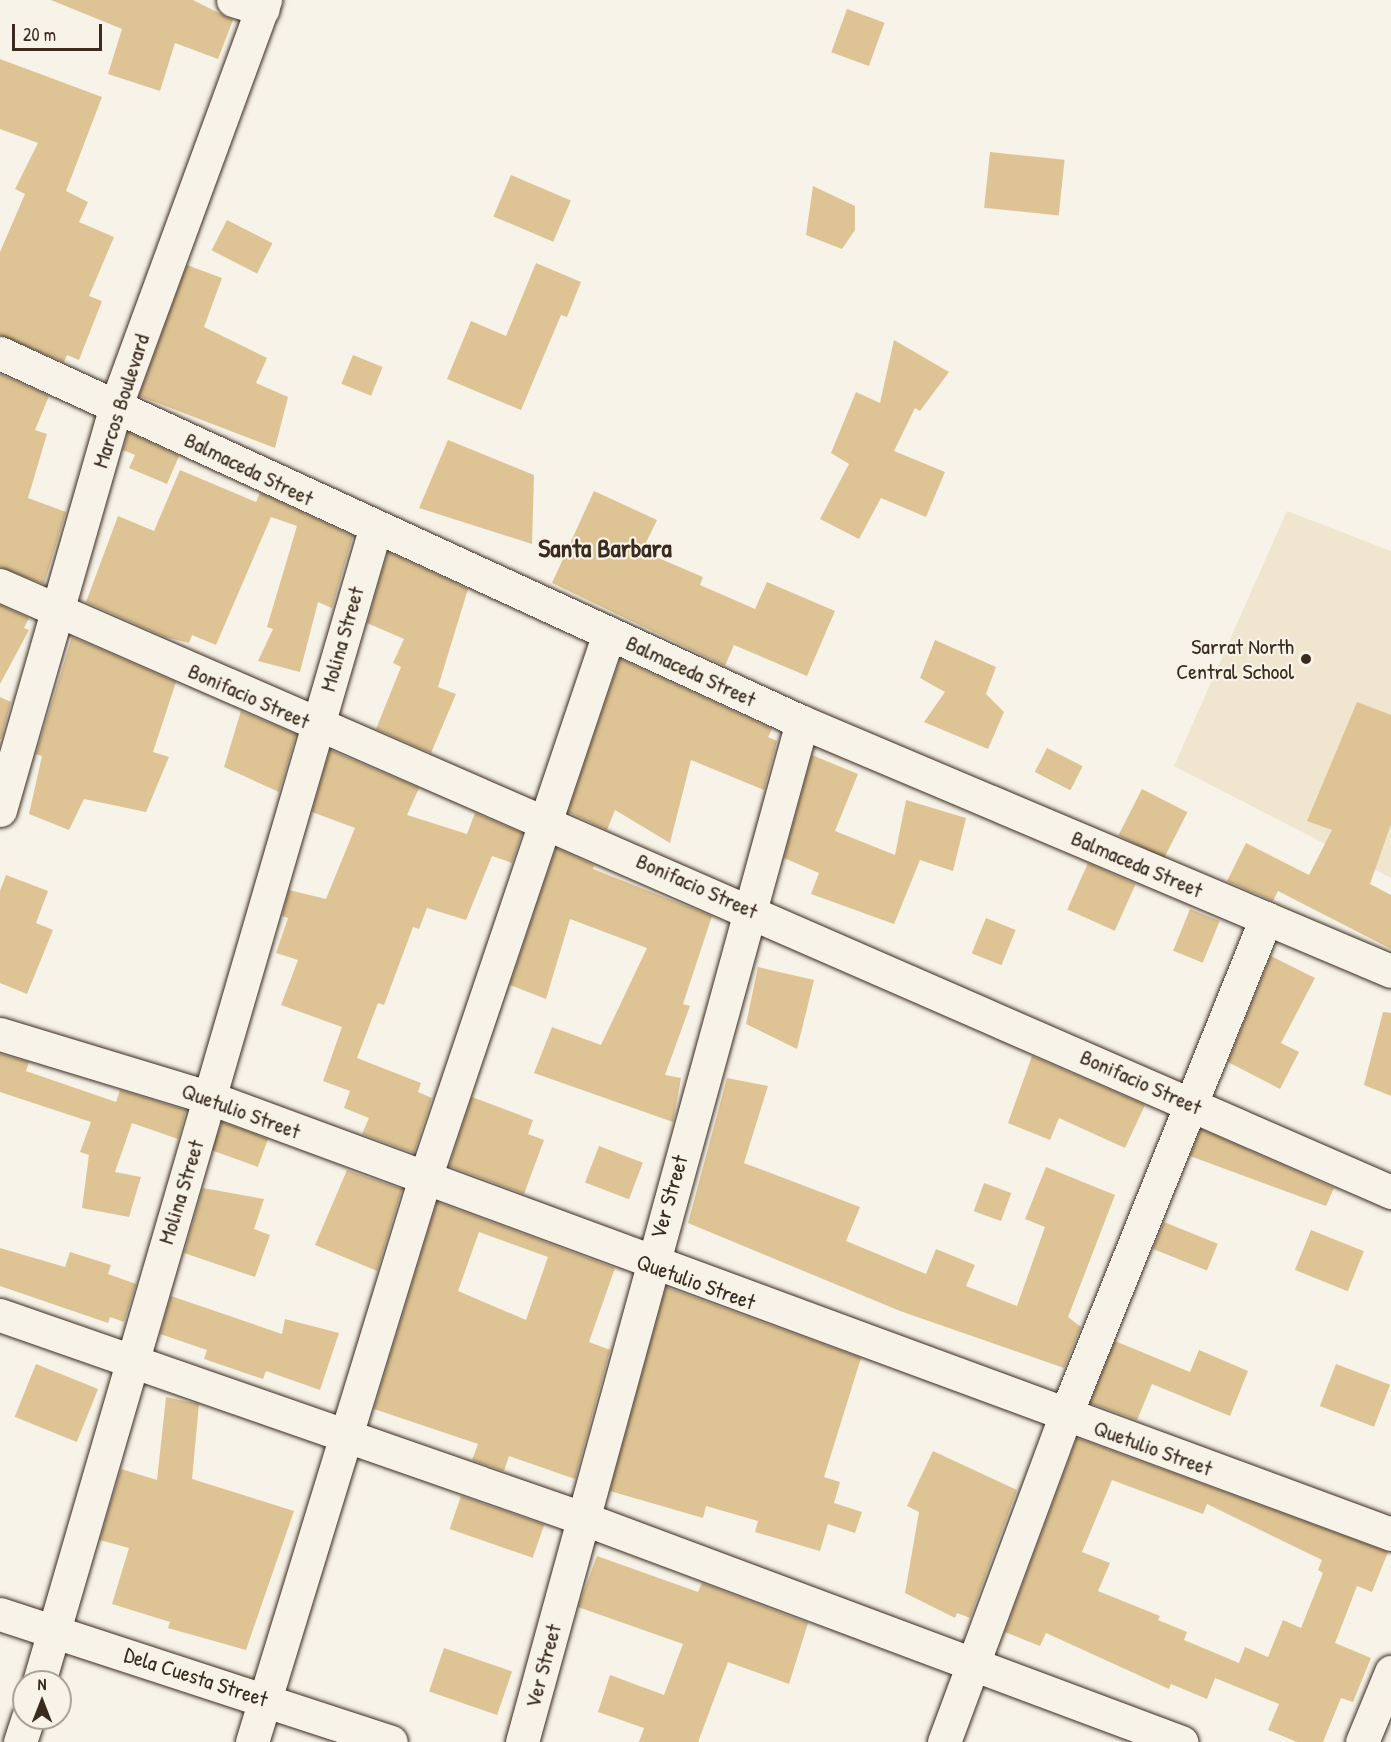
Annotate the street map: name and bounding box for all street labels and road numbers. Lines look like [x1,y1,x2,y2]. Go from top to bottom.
street label: Marcos Boulevard [87,331,155,471]
street label: Balmaceda Street [180,426,318,512]
street label: Molina Street [314,584,370,694]
street label: Balmaceda Street [622,629,760,713]
street label: Bonifacio Street [184,657,314,735]
street label: Balmaceda Street [1067,825,1207,903]
street label: Bonifacio Street [632,847,762,925]
street label: Bonifacio Street [1076,1043,1206,1121]
street label: Quetulio Street [178,1077,304,1145]
street label: Molina Street [153,1137,209,1247]
street label: Ver Street [644,1152,694,1242]
street label: Quetulio Street [633,1248,759,1316]
street label: Quetulio Street [1090,1414,1216,1482]
street label: Ver Street [519,1621,567,1711]
street label: Dela Cuesta Street [121,1641,271,1713]

